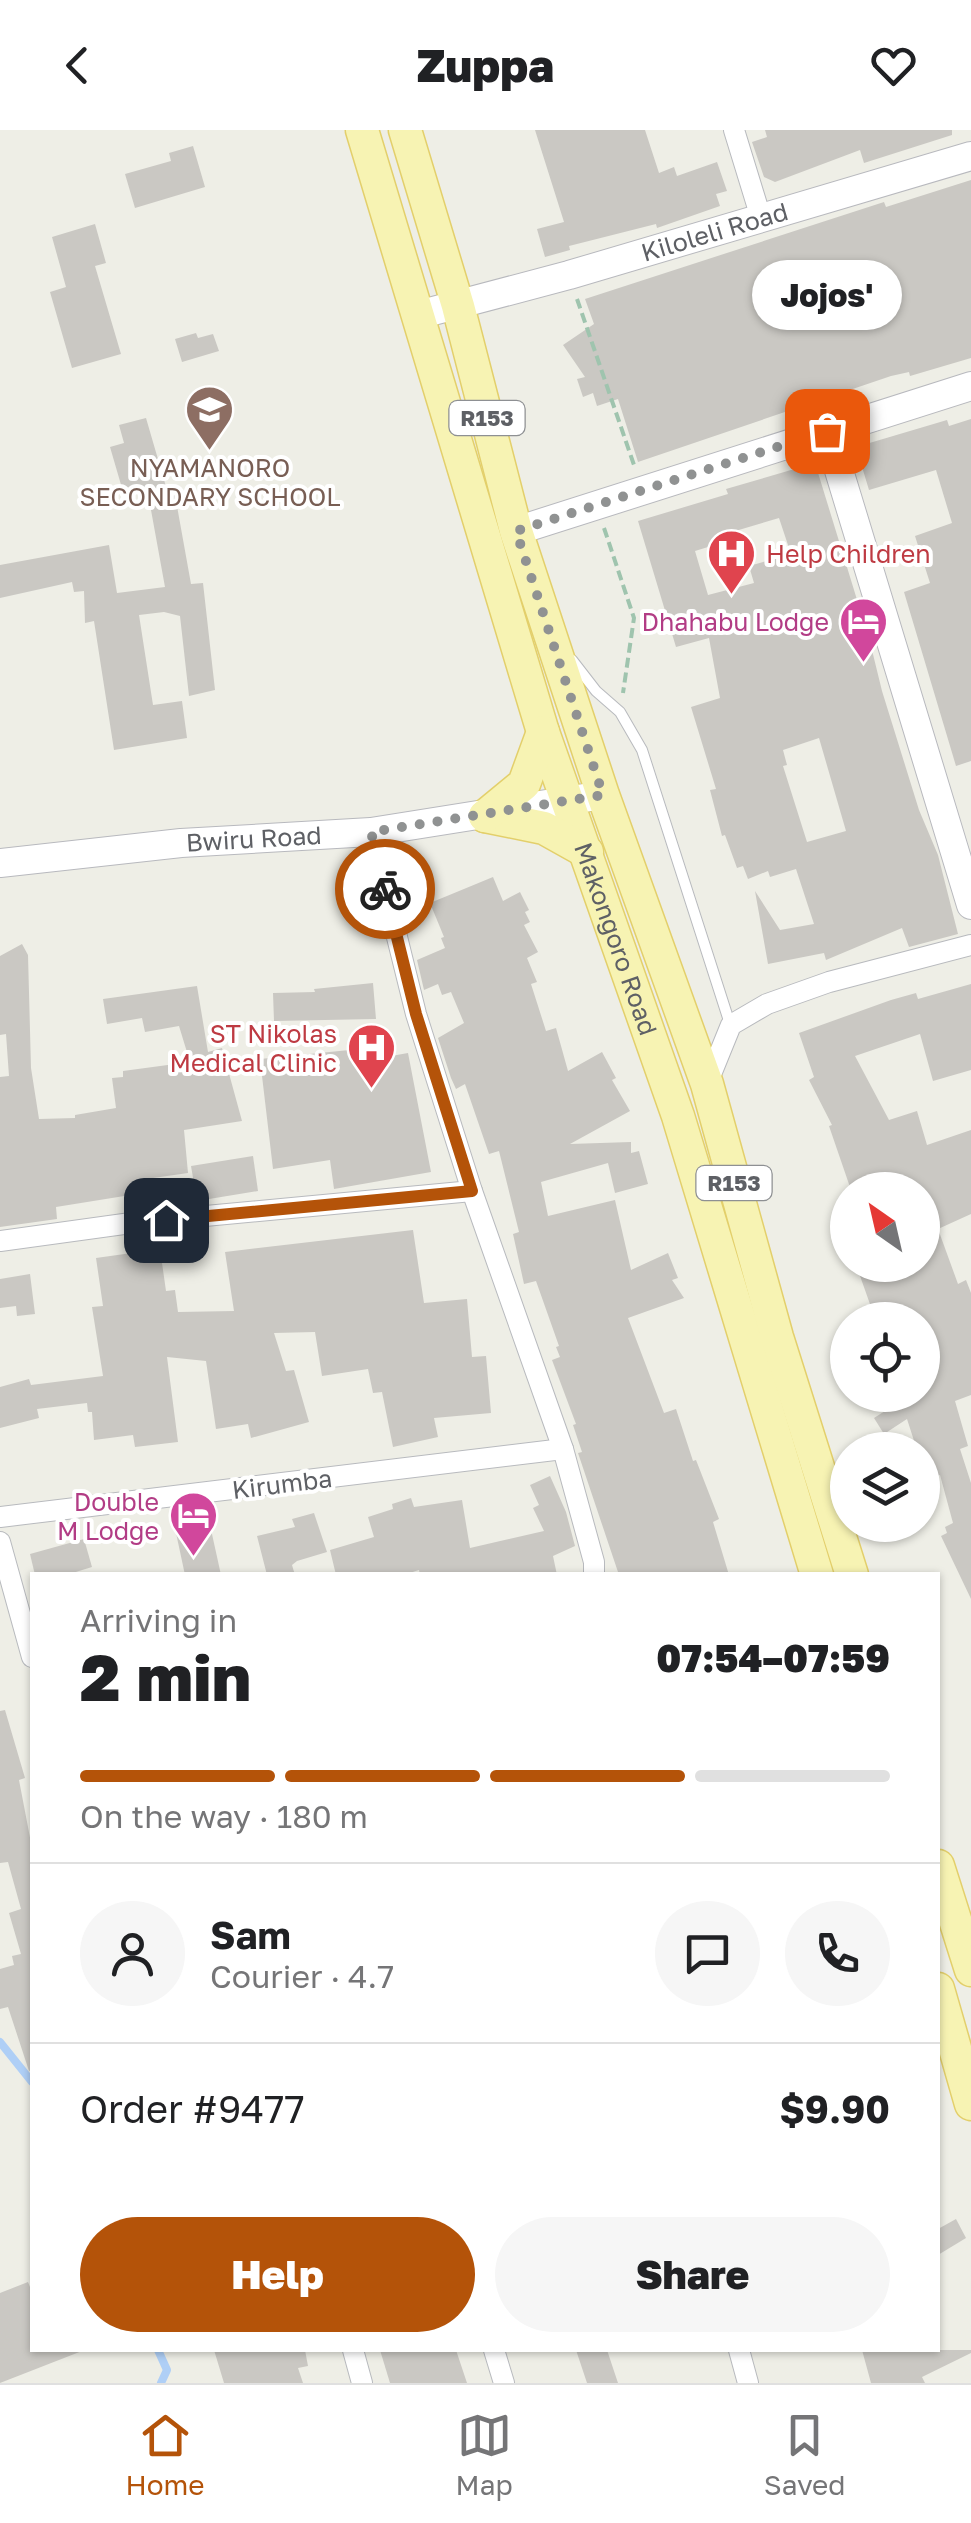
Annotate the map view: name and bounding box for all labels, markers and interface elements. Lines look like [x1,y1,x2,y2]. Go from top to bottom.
icon: back [50,38,105,93]
text: Zuppa [417,38,554,92]
icon: heart [866,38,921,93]
street label: Kiloleli Road [637,195,791,268]
callout: Jojos' [752,261,902,331]
text: Jojos' [780,276,874,314]
school or university icon: NYAMANORO SECONDARY SCHOOL [184,384,236,452]
pin [785,389,870,474]
road number: R153 [450,401,524,435]
icon: bag [800,404,855,459]
place label: NYAMANORO SECONDARY SCHOOL [79,452,341,512]
hospital icon: Help Children [705,528,757,596]
place label: Help Children [766,538,931,569]
hotel icon: Dhahabu Lodge [838,596,890,664]
place label: Dhahabu Lodge [641,606,829,637]
street label: Bwiru Road [185,819,323,858]
street label: Makongoro Road [568,838,664,1039]
courier [335,839,435,939]
icon: bike [358,862,413,917]
place label: ST Nikolas Medical Clinic [170,1018,337,1078]
hospital icon: ST Nikolas Medical Clinic [346,1022,398,1090]
road number: R153 [696,1166,772,1200]
north arrow [830,1172,940,1282]
map controls [830,1172,940,1542]
pin [124,1178,209,1263]
icon: home [139,1193,194,1248]
button: locate [830,1302,940,1412]
button: layers [830,1432,940,1542]
street label: Kirumba [230,1462,334,1505]
place label: Double M Lodge [57,1486,159,1546]
hotel icon: Double M Lodge [168,1490,220,1558]
text: Arriving in [80,1601,237,1639]
text: 07:54–07:59 [656,1635,890,1680]
text: 2 min [80,1637,251,1715]
text: On the way · 180 m [80,1797,368,1835]
button: person [80,1901,185,2006]
button: chat [655,1901,760,2006]
button: phone [785,1901,890,2006]
text: Sam [210,1912,291,1957]
text: Courier · 4.7 [210,1957,394,1995]
text: Order #9477 [80,2086,305,2131]
text: $9.90 [779,2086,890,2131]
button: Help [80,2217,475,2332]
button: Share [495,2217,890,2332]
tab: Home [126,2408,205,2501]
tab: Map [456,2408,513,2501]
tab: Saved [764,2408,846,2501]

